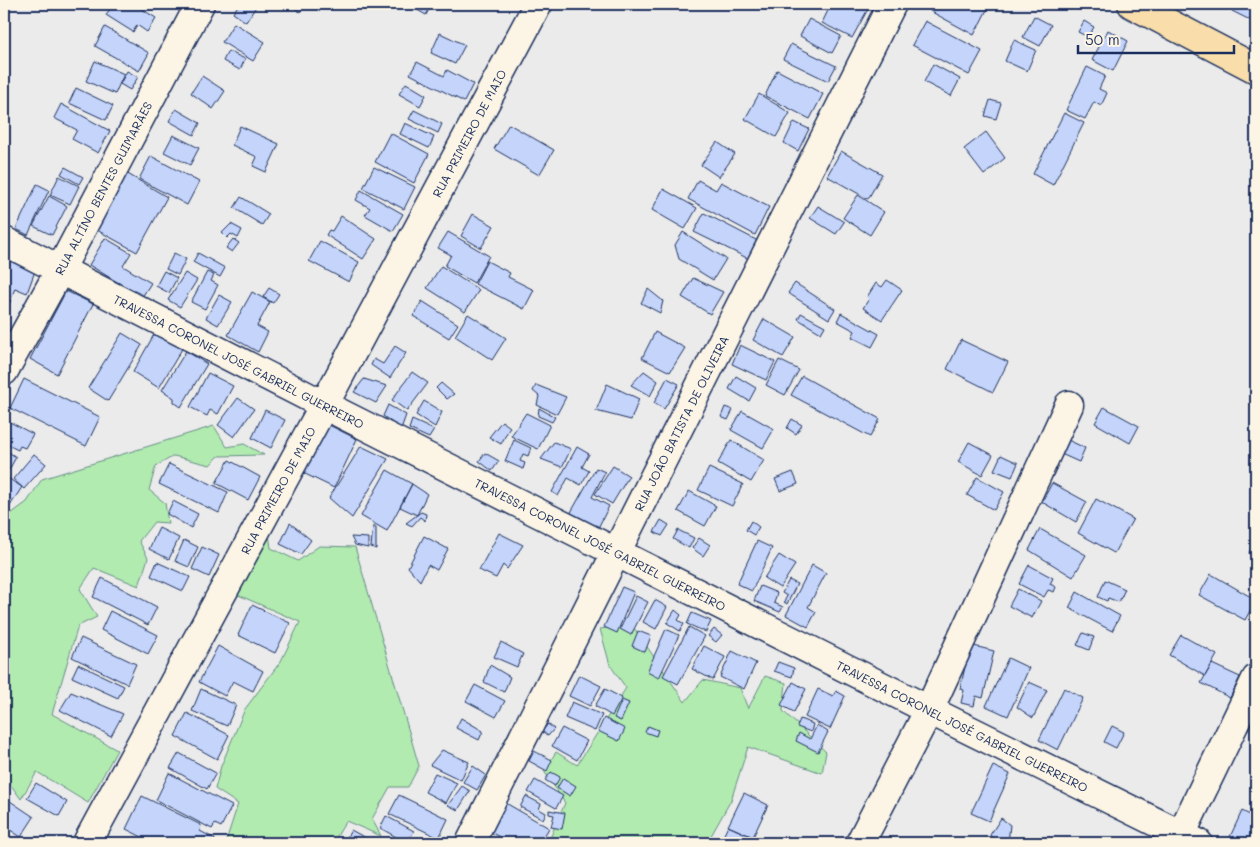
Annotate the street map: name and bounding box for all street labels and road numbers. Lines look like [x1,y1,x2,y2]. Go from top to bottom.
street label: RUA PRIMEIRO DE MAIO [428,67,510,200]
street label: RUA ALTÍNO BENTES GUIMARÃES [51,98,155,278]
street label: TRAVESSA CORONEL JOSÉ GABRIEL GUERREIRO [111,291,367,432]
street label: RUA JOÃO BATISTA DE OLIVEIRA [630,333,732,514]
street label: RUA PRIMEIRO DE MAIO [237,424,319,557]
street label: TRAVESSA CORONEL JOSÉ GABRIEL GUERREIRO [472,474,729,614]
street label: TRAVESSA CORONEL JOSÉ GABRIEL GUERREIRO [834,657,1091,795]

